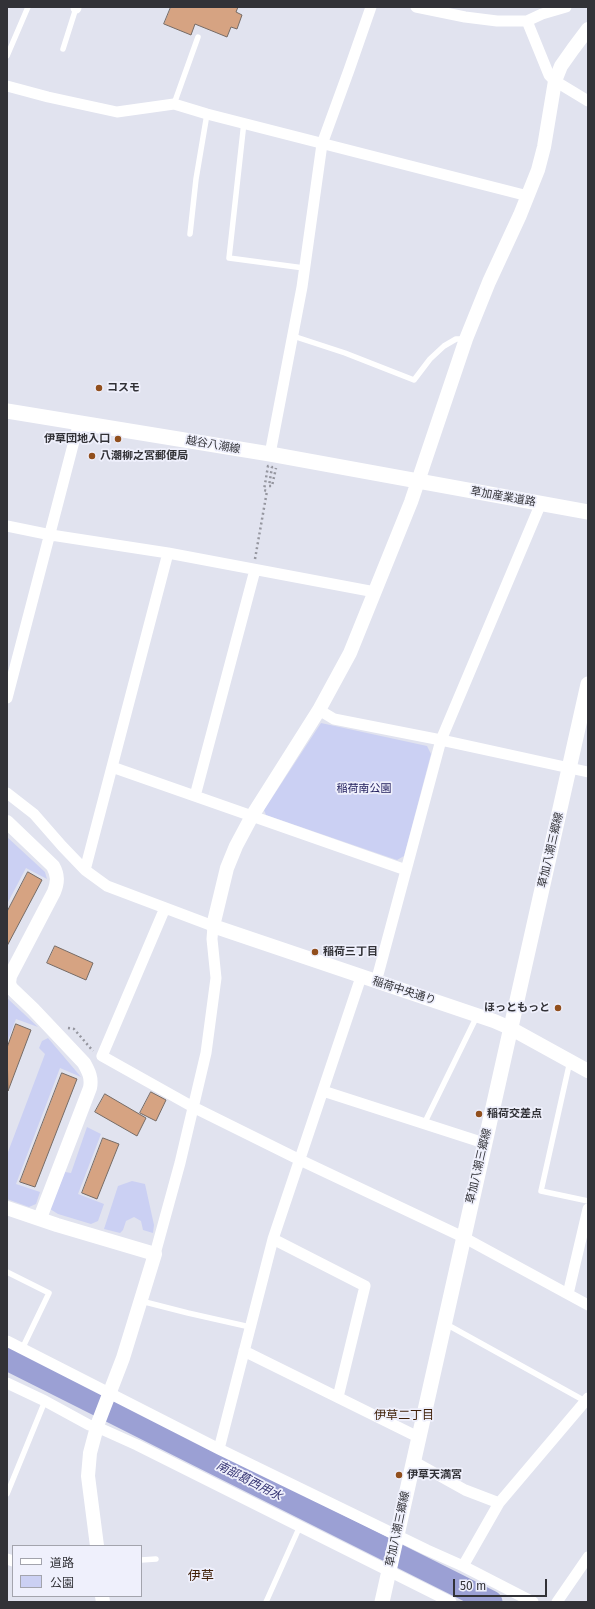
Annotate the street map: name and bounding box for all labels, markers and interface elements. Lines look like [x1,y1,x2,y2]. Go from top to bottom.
place label: コスモ [107,381,140,395]
marker: コスモ [94,383,104,393]
place label: 伊草団地入口 [44,432,110,446]
marker: 伊草団地入口 [113,434,123,444]
street label: 越谷八潮線 [185,434,241,456]
place label: 八潮柳之宮郵便局 [100,449,188,463]
marker: 八潮柳之宮郵便局 [87,451,97,461]
street label: 草加産業道路 [469,485,537,509]
park label: 稲荷南公園 [337,782,391,796]
street label: 草加八潮三郷線 [536,811,566,889]
place label: 稲荷三丁目 [323,945,378,959]
marker: 稲荷三丁目 [310,947,320,957]
street label: 稲荷中央通り [371,975,437,1007]
place label: ほっともっと [484,1001,550,1015]
marker: ほっともっと [553,1003,563,1013]
place label: 稲荷交差点 [487,1107,542,1121]
marker: 稲荷交差点 [474,1109,484,1119]
street label: 草加八潮三郷線 [464,1127,494,1205]
district label: 伊草二丁目 [374,1409,434,1423]
water label: 南部葛西用水 [214,1458,284,1504]
place label: 伊草天満宮 [407,1468,462,1482]
marker: 伊草天満宮 [394,1470,404,1480]
street label: 草加八潮三郷線 [384,1490,412,1568]
legend [12,1545,142,1597]
text: 道路 [50,1556,74,1570]
district label: 伊草 [188,1568,214,1584]
scale bar [455,1571,549,1597]
text: 公園 [50,1576,74,1590]
text: 50 m [460,1579,486,1593]

